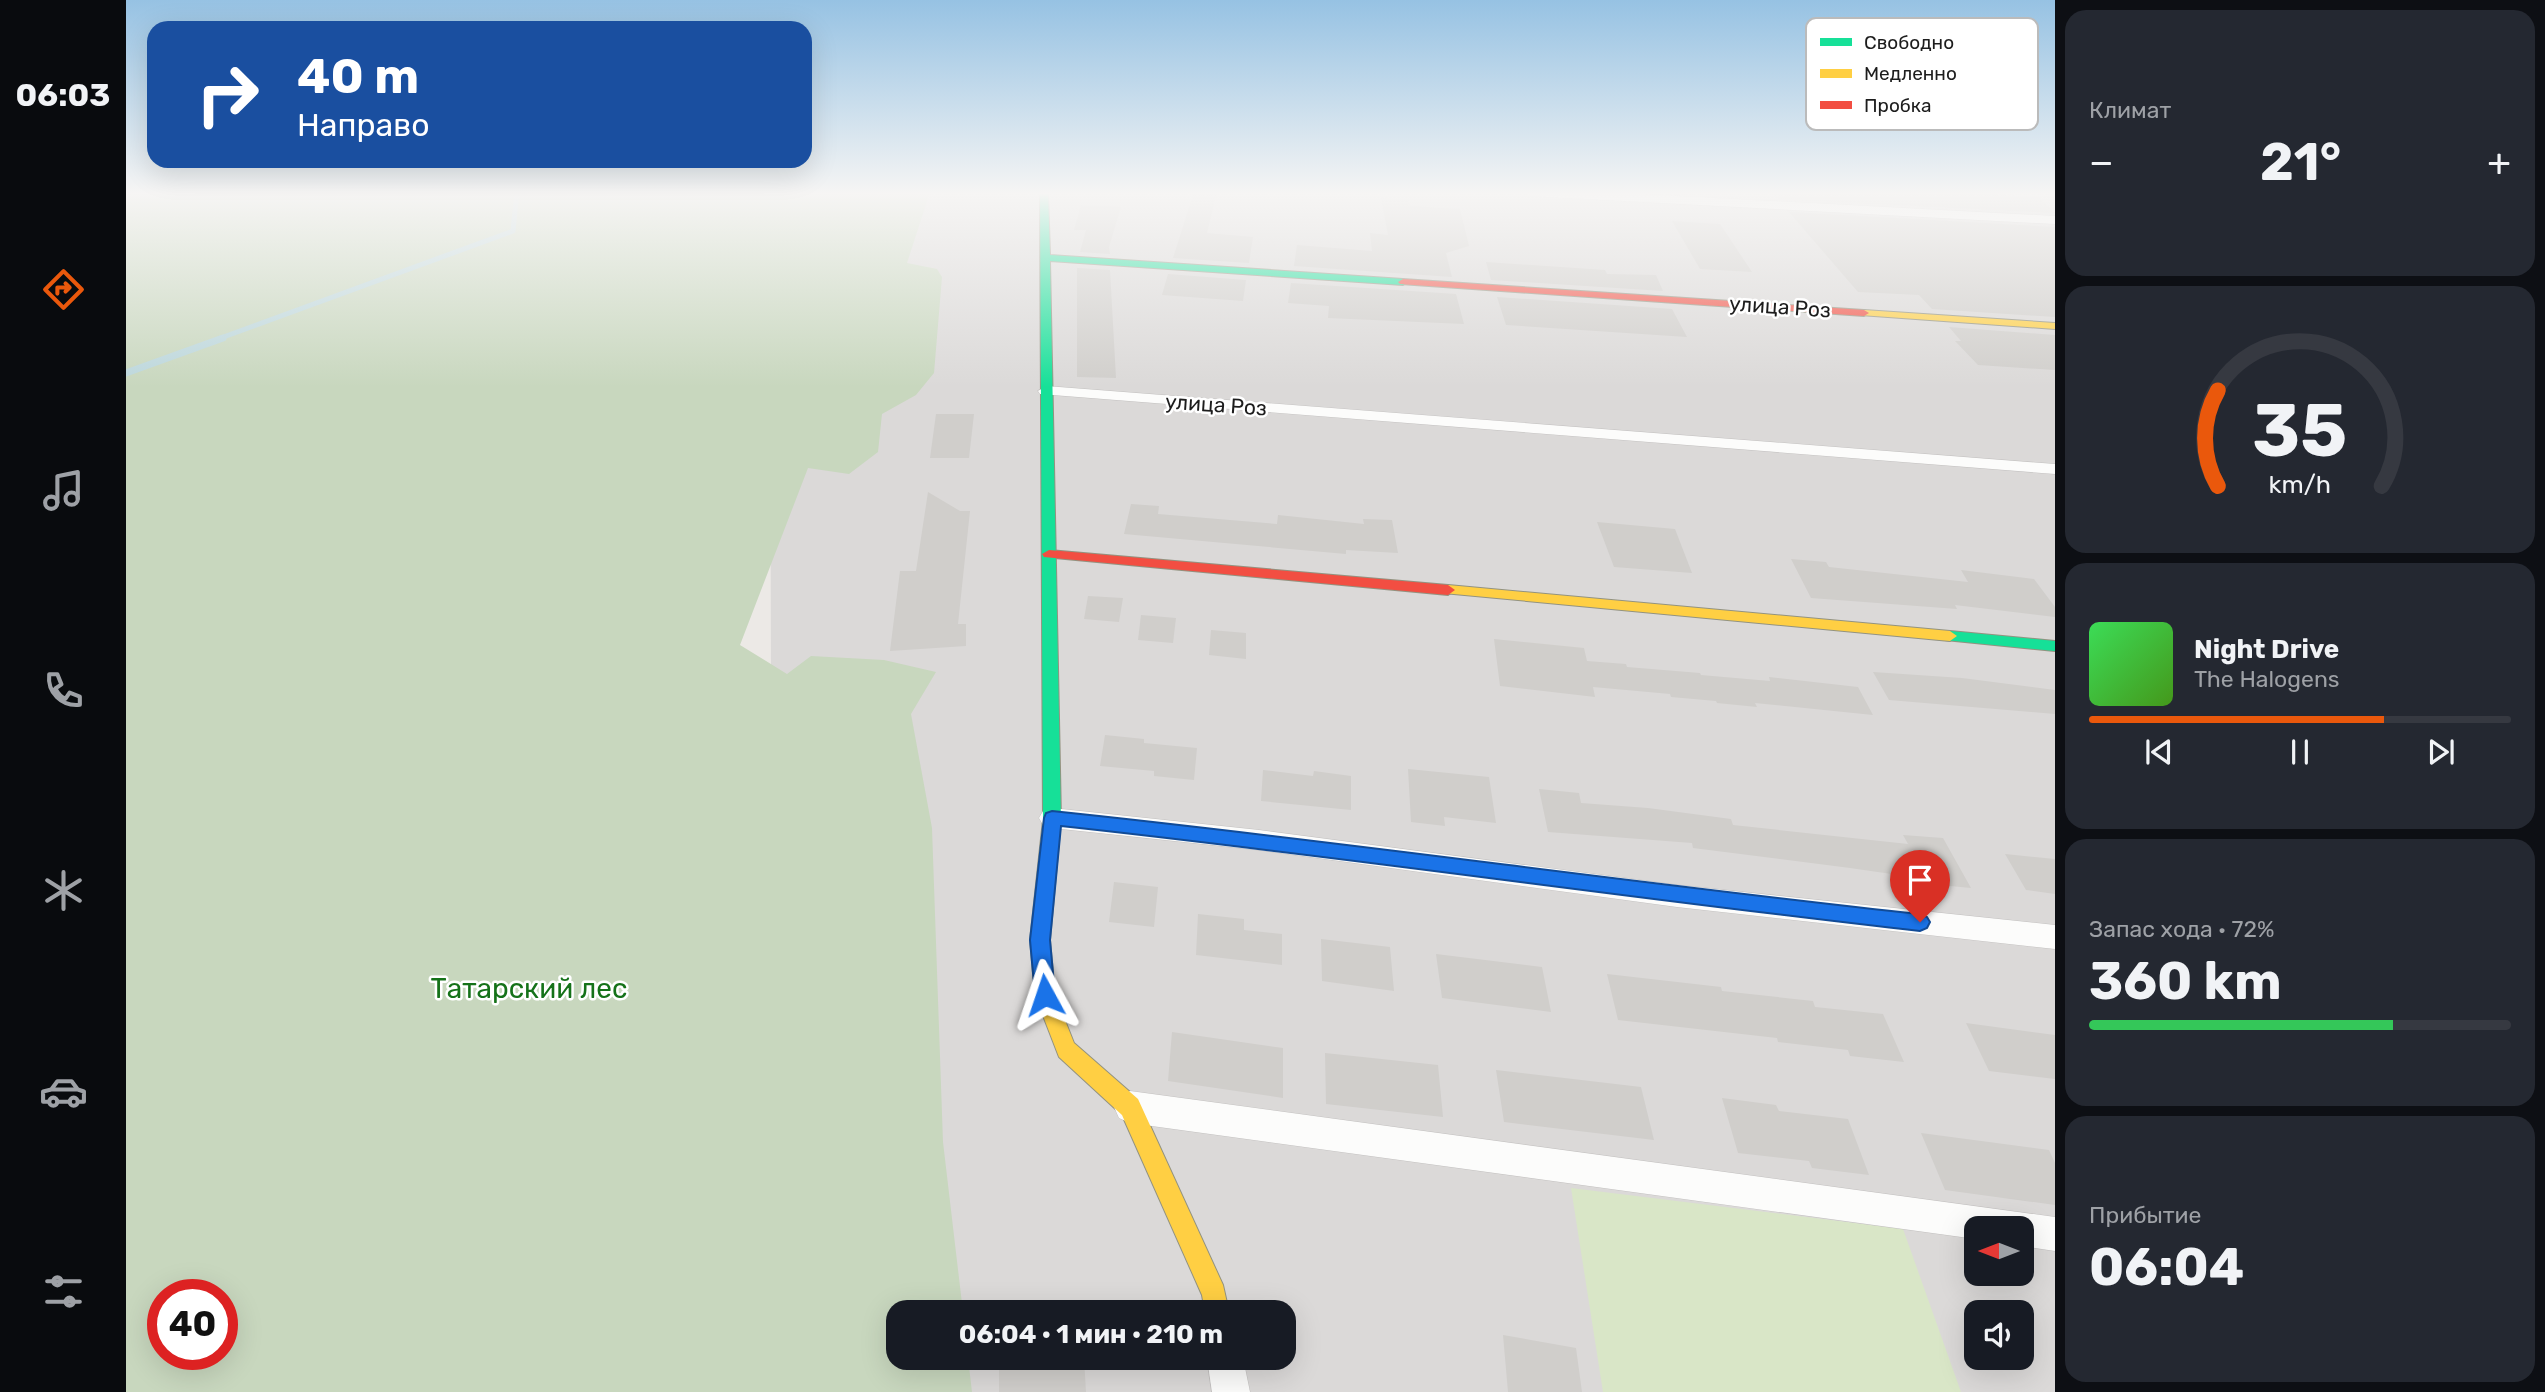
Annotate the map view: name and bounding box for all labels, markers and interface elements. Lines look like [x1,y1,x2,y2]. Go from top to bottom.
legend [1806,18,2038,130]
text: Свободно [1864,31,1954,54]
text: 40 m [297,47,419,105]
icon: right [182,49,273,140]
text: Медленно [1864,62,1957,85]
text: 06:03 [16,76,110,114]
text: Пробка [1864,94,1932,117]
text: Климат [2089,96,2171,124]
text: Направо [297,106,430,144]
text: 21° [2260,131,2341,193]
text: − [2089,139,2114,185]
text: + [2487,139,2511,185]
icon: directions [39,265,88,314]
street label: улица Роз [1728,290,1832,323]
street label: улица Роз [1164,388,1268,421]
text: 35 [2253,388,2348,474]
icon: music [39,466,88,515]
text: km/h [2269,469,2331,498]
text: Night Drive [2194,634,2339,665]
text: The Halogens [2194,665,2340,693]
icon: phone [39,666,88,715]
icon: previous [2140,733,2178,771]
icon: pause [2281,733,2319,771]
icon: next [2422,733,2460,771]
pin [1890,850,1950,922]
icon: arrive [1901,861,1939,899]
icon: climate [39,866,88,915]
text: Запас хода · 72% [2089,915,2274,943]
text: 360 km [2089,950,2282,1012]
position arrow [1008,958,1082,1032]
park label: Татарский лес [431,972,627,1005]
icon: car [39,1067,88,1116]
text: Прибытие [2089,1201,2201,1229]
north arrow [1964,1216,2034,1286]
map controls [1964,1216,2034,1370]
text: 06:04 [2089,1236,2244,1298]
icon: filters [39,1267,88,1316]
speed limit sign: 40 [147,1279,238,1370]
button: sound [1964,1300,2034,1370]
text: 06:04 · 1 мин · 210 m [959,1319,1223,1350]

